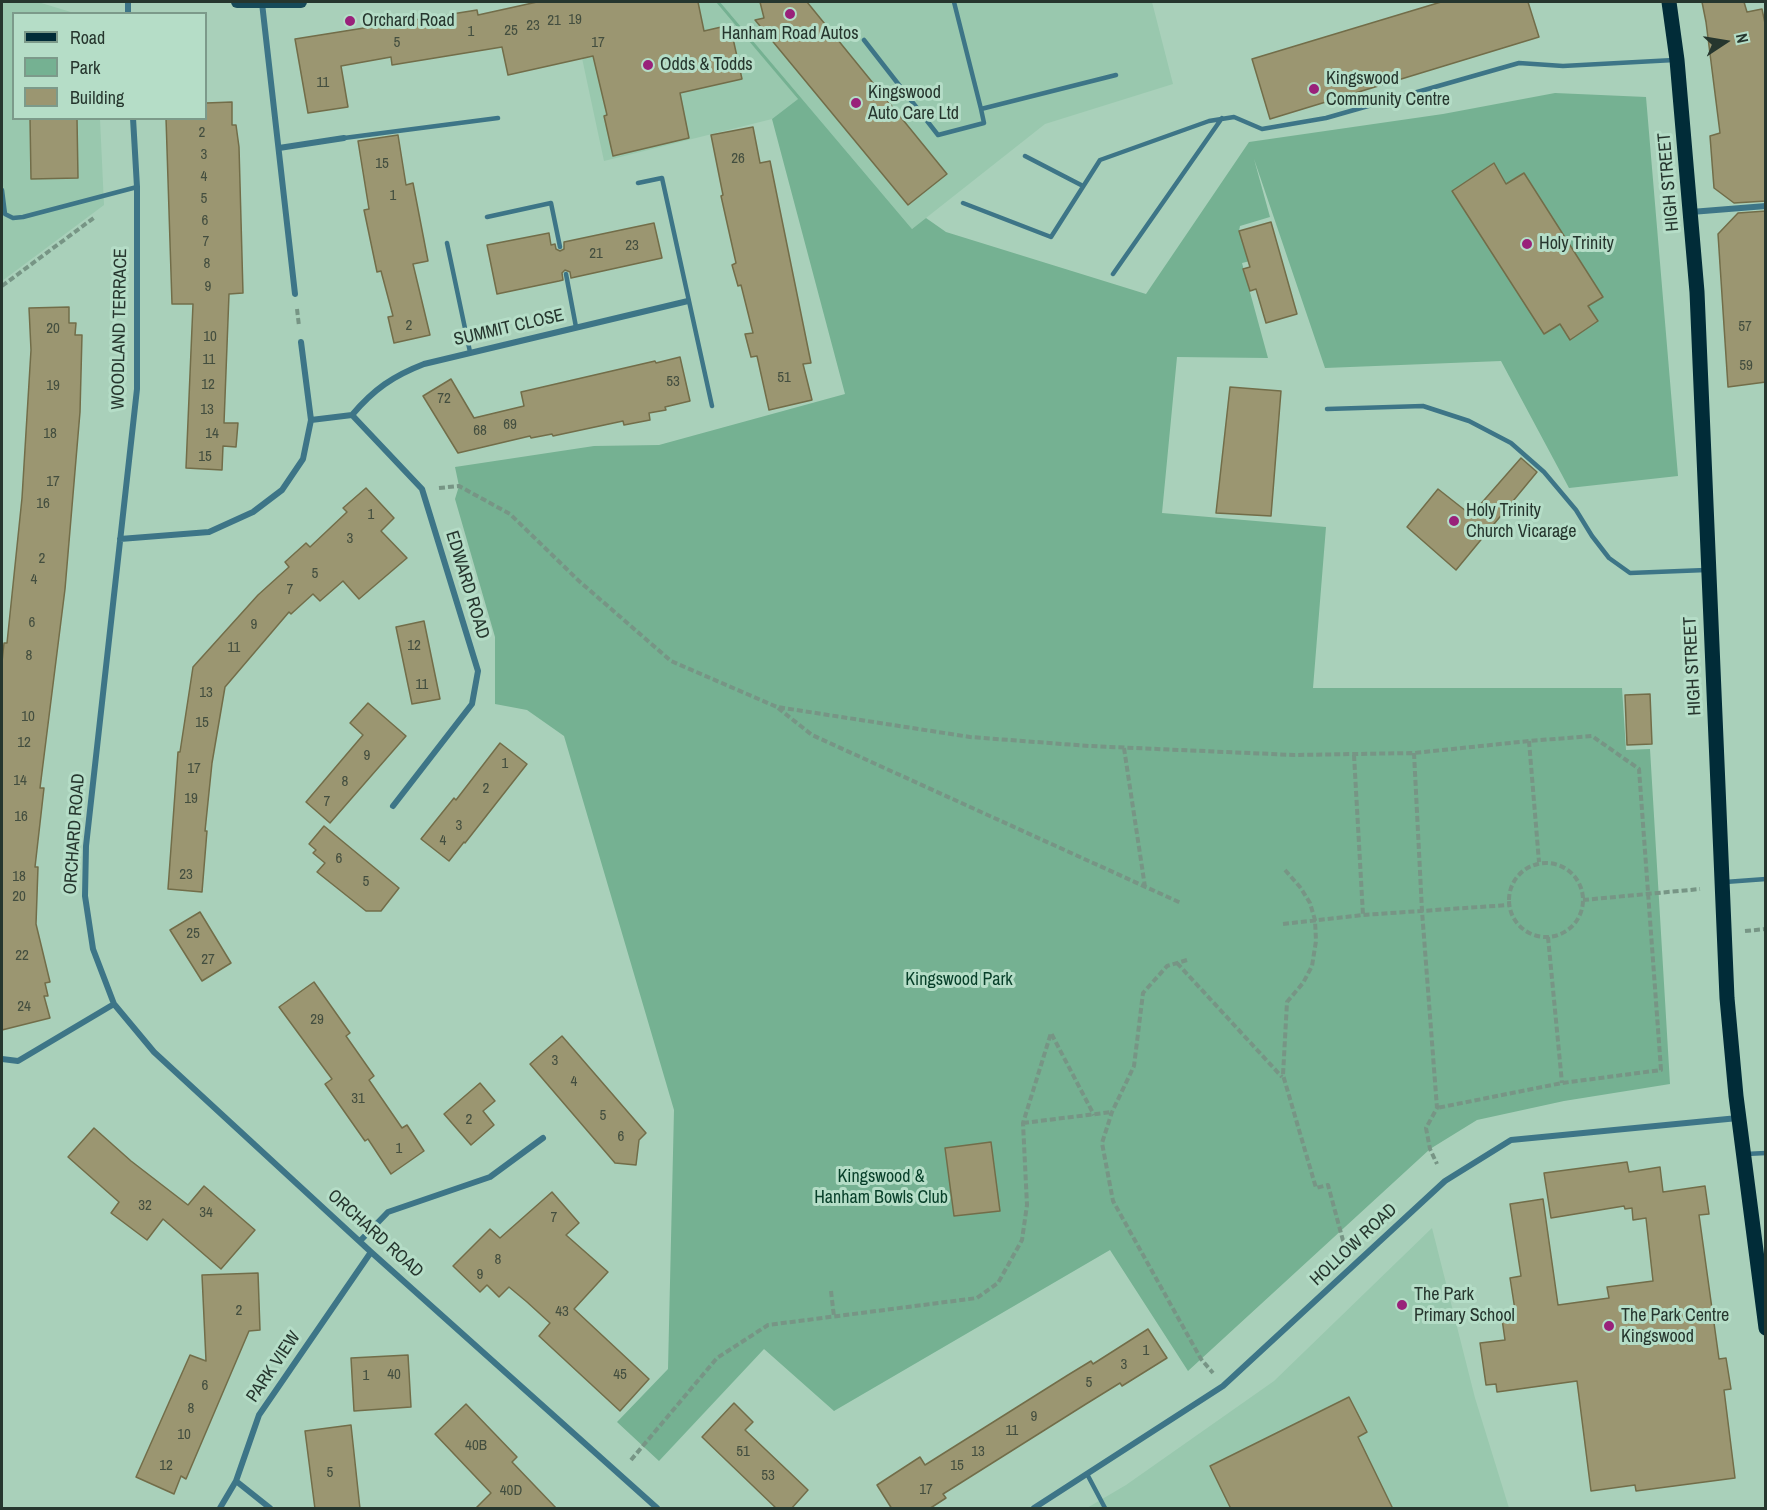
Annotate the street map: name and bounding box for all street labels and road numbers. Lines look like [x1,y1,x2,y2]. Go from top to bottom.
street label: HIGH STREET [1654,132,1684,232]
street label: WOODLAND TERRACE [108,248,132,410]
street label: SUMMIT CLOSE [452,305,566,351]
street label: EDWARD ROAD [440,528,494,642]
street label: HIGH STREET [1680,616,1706,716]
street label: ORCHARD ROAD [60,773,90,895]
street label: ORCHARD ROAD [323,1185,427,1283]
street label: HOLLOW ROAD [1306,1199,1402,1291]
street label: PARK VIEW [242,1327,306,1407]

